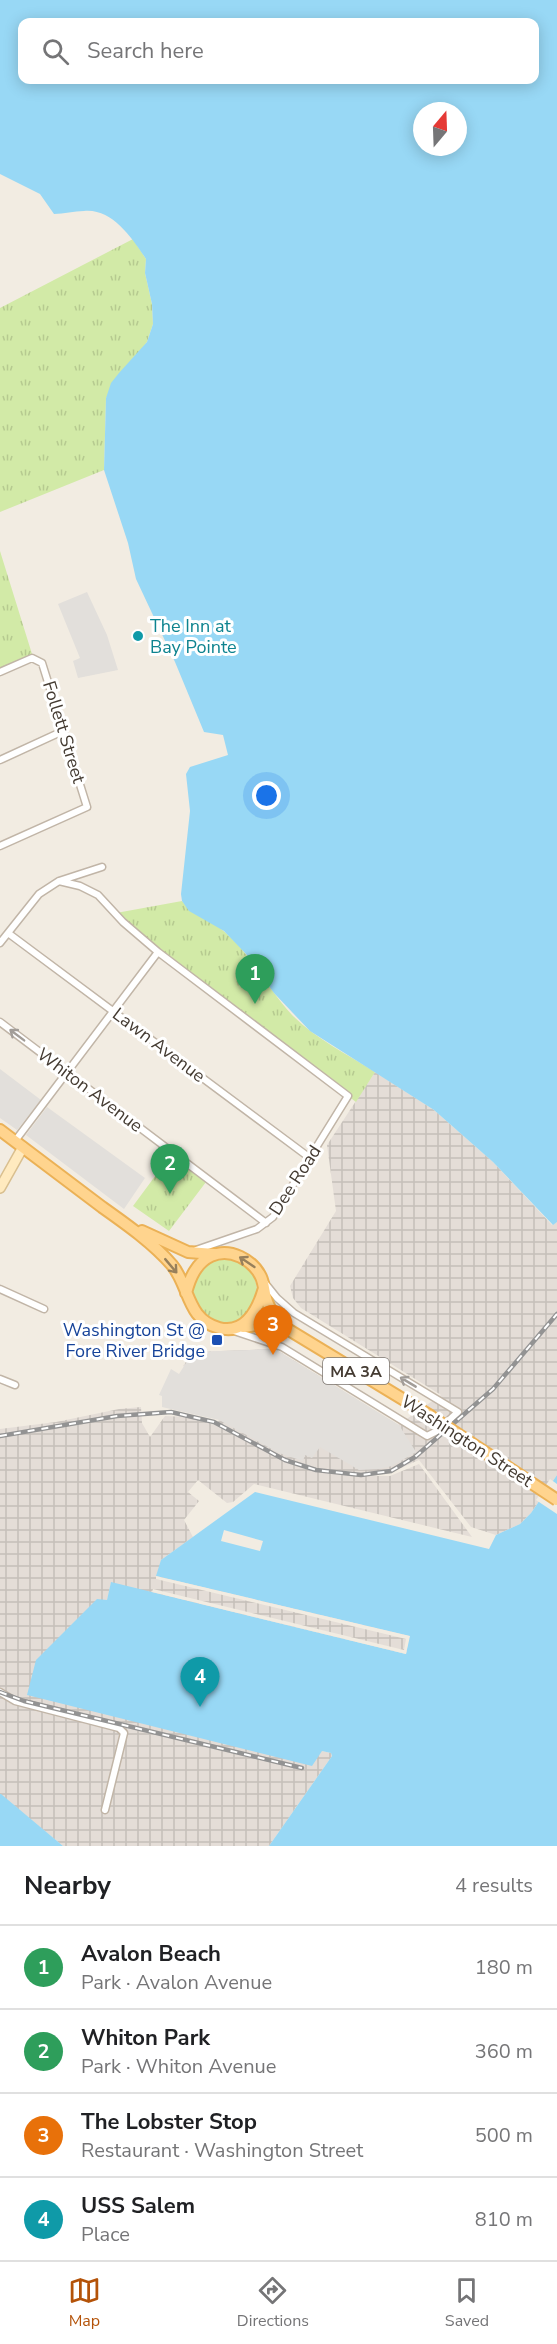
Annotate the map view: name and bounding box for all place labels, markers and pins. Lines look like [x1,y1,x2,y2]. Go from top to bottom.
place label: The Inn at Bay Pointe [150,614,237,659]
marker: The Inn at Bay Pointe [131,629,145,643]
pin: 1 [236,954,274,1004]
pin: 2 [150,1144,190,1194]
pin: 3 [254,1306,292,1355]
place label: Washington St @ Fore River Bridge [63,1318,205,1363]
marker: Washington St @ Fore River Bridge [210,1333,224,1347]
pin: 4 [180,1658,220,1707]

